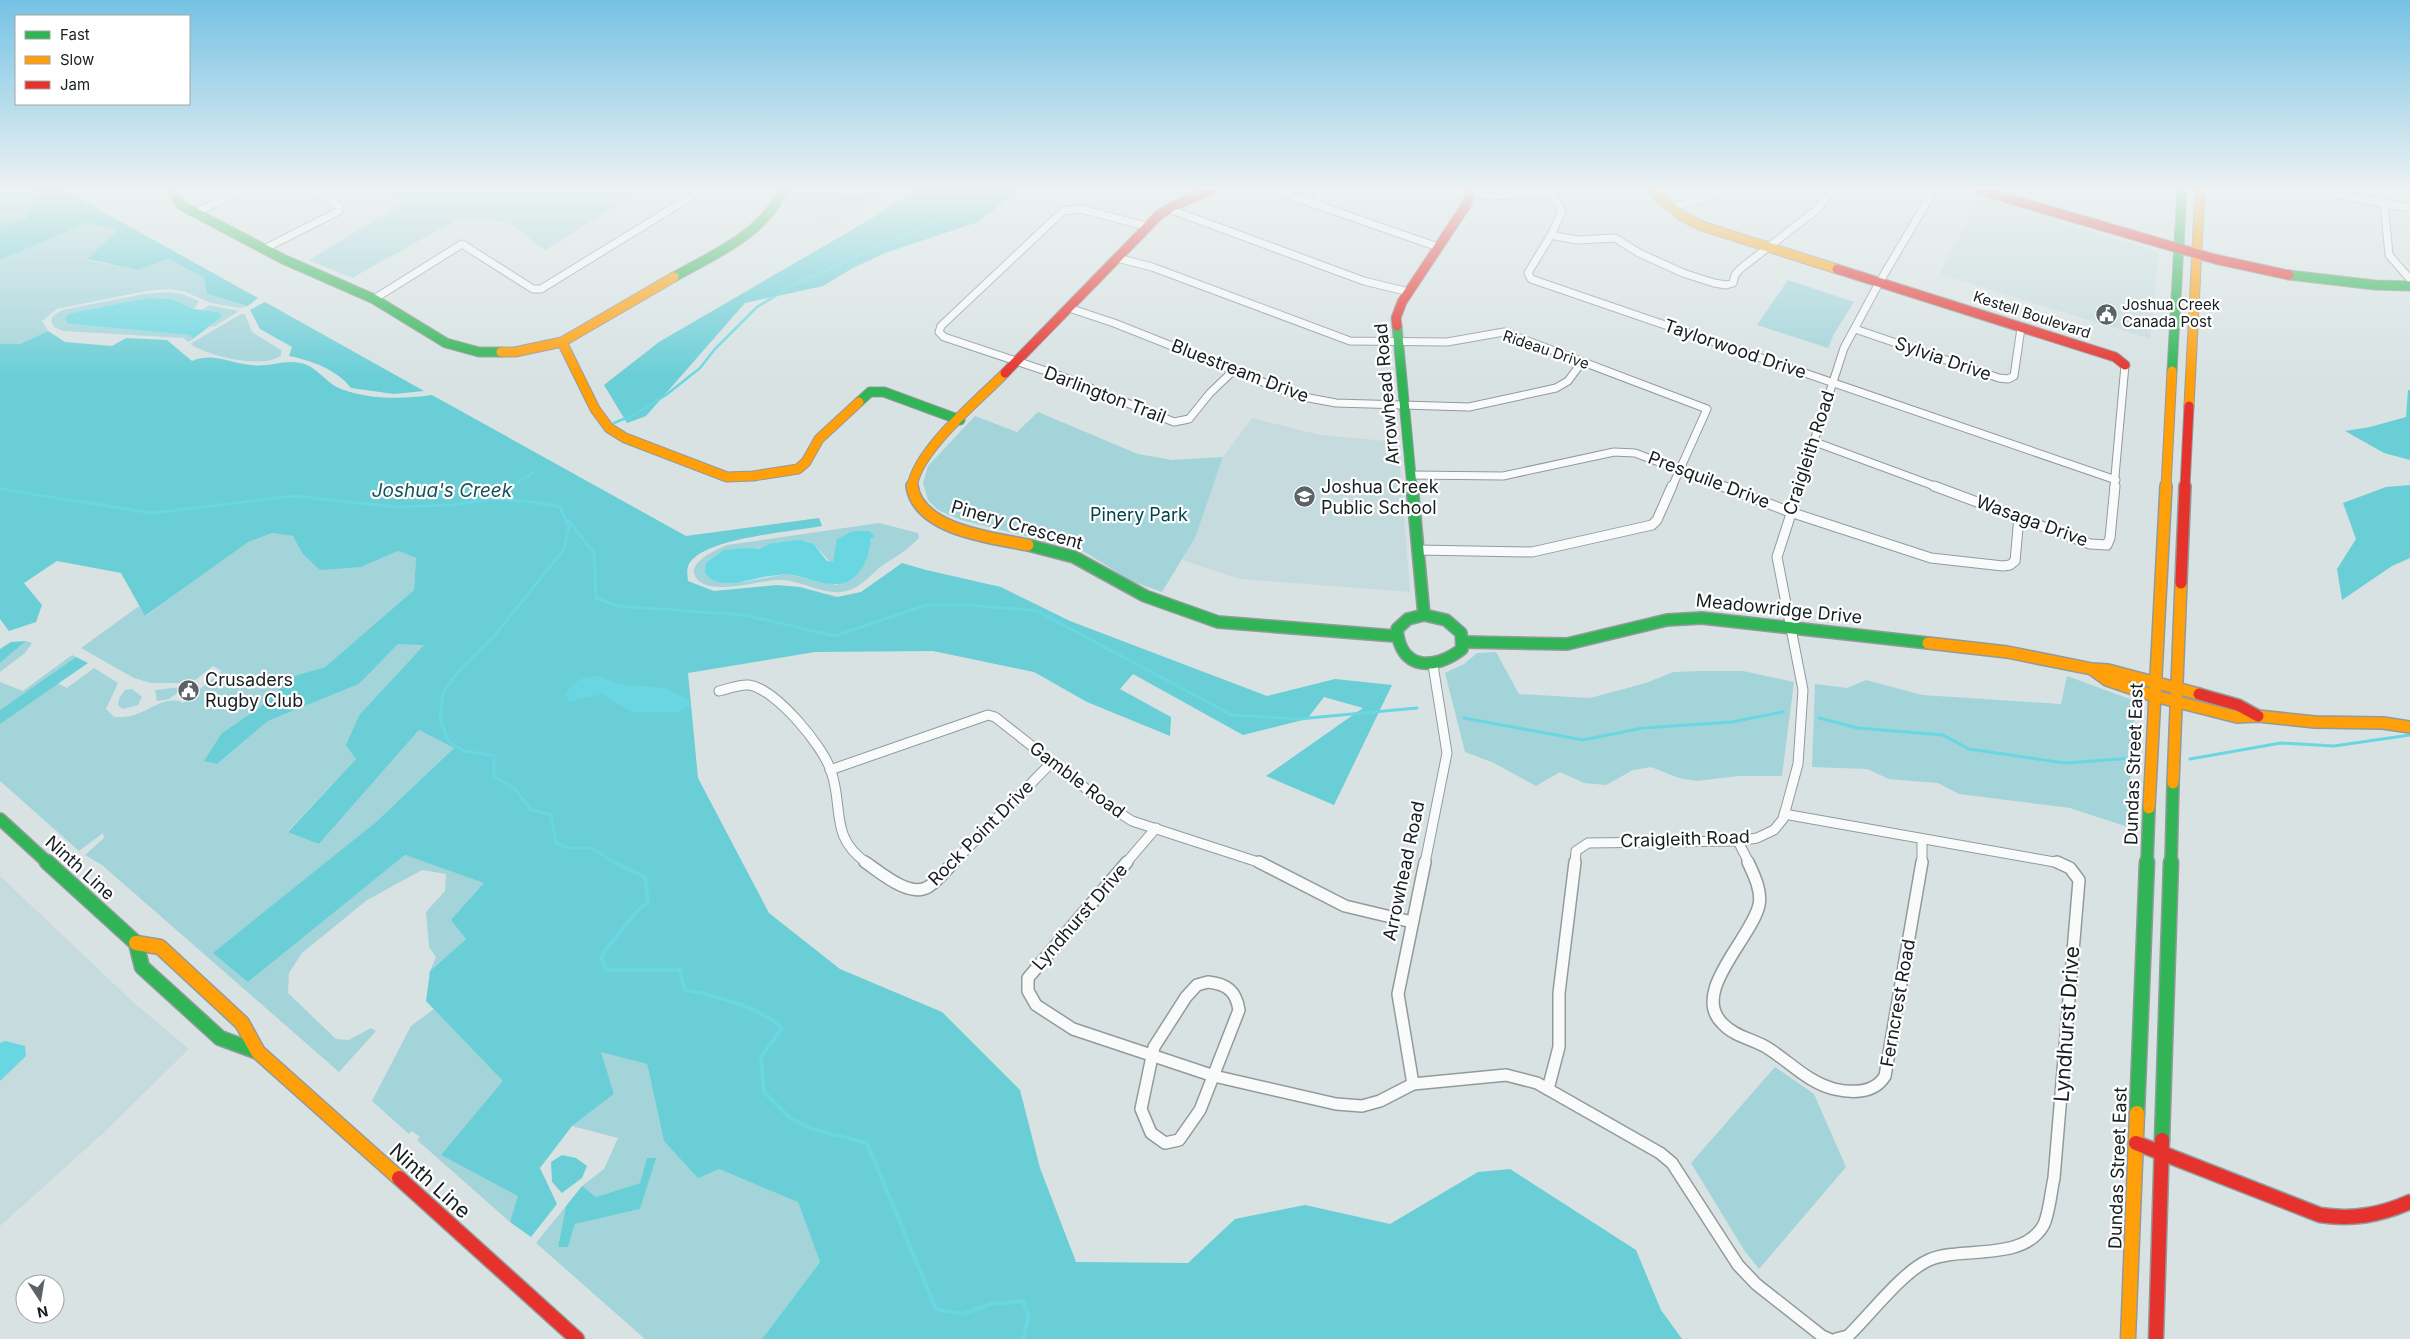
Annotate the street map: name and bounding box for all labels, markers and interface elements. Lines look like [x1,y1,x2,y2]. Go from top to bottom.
legend [15,15,190,105]
text: Fast [60,25,90,44]
text: Slow [60,50,94,69]
text: Jam [60,75,90,94]
street label: Kestell Boulevard [1971,287,2093,342]
place label: Joshua Creek Canada Post [2122,295,2221,331]
public building icon: Joshua Creek Canada Post [2094,302,2118,326]
street label: Taylorwood Drive [1661,314,1809,383]
street label: Arrowhead Road [1370,322,1403,466]
street label: Rideau Drive [1500,326,1592,373]
street label: Sylvia Drive [1892,332,1994,385]
street label: Bluestream Drive [1169,335,1312,406]
street label: Darlington Trail [1041,362,1169,427]
street label: Craigleith Road [1779,388,1839,518]
street label: Presquile Drive [1645,447,1773,512]
place label: Joshua Creek Public School [1321,476,1439,518]
water label: Joshua's Creek [372,479,513,502]
school or university icon: Joshua Creek Public School [1293,485,1317,509]
street label: Wasaga Drive [1973,491,2091,550]
street label: Pinery Crescent [949,496,1086,553]
park label: Pinery Park [1090,504,1188,525]
street label: Meadowridge Drive [1695,589,1863,628]
place label: Crusaders Rugby Club [205,669,303,711]
public building icon: Crusaders Rugby Club [177,678,201,702]
street label: Dundas Street East [2120,682,2147,845]
street label: Gamble Road [1026,737,1129,822]
street label: Rock Point Drive [924,776,1038,890]
street label: Arrowhead Road [1378,799,1429,943]
street label: Craigleith Road [1620,826,1750,851]
street label: Ninth Line [41,831,119,904]
street label: Lyndhurst Drive [1028,859,1131,974]
street label: Ferncrest Road [1876,937,1919,1068]
street label: Lyndhurst Drive [2049,945,2084,1103]
street label: Dundas Street East [2104,1086,2131,1249]
street label: Ninth Line [385,1138,476,1223]
north arrow [15,1274,65,1324]
text: N [36,1303,50,1322]

